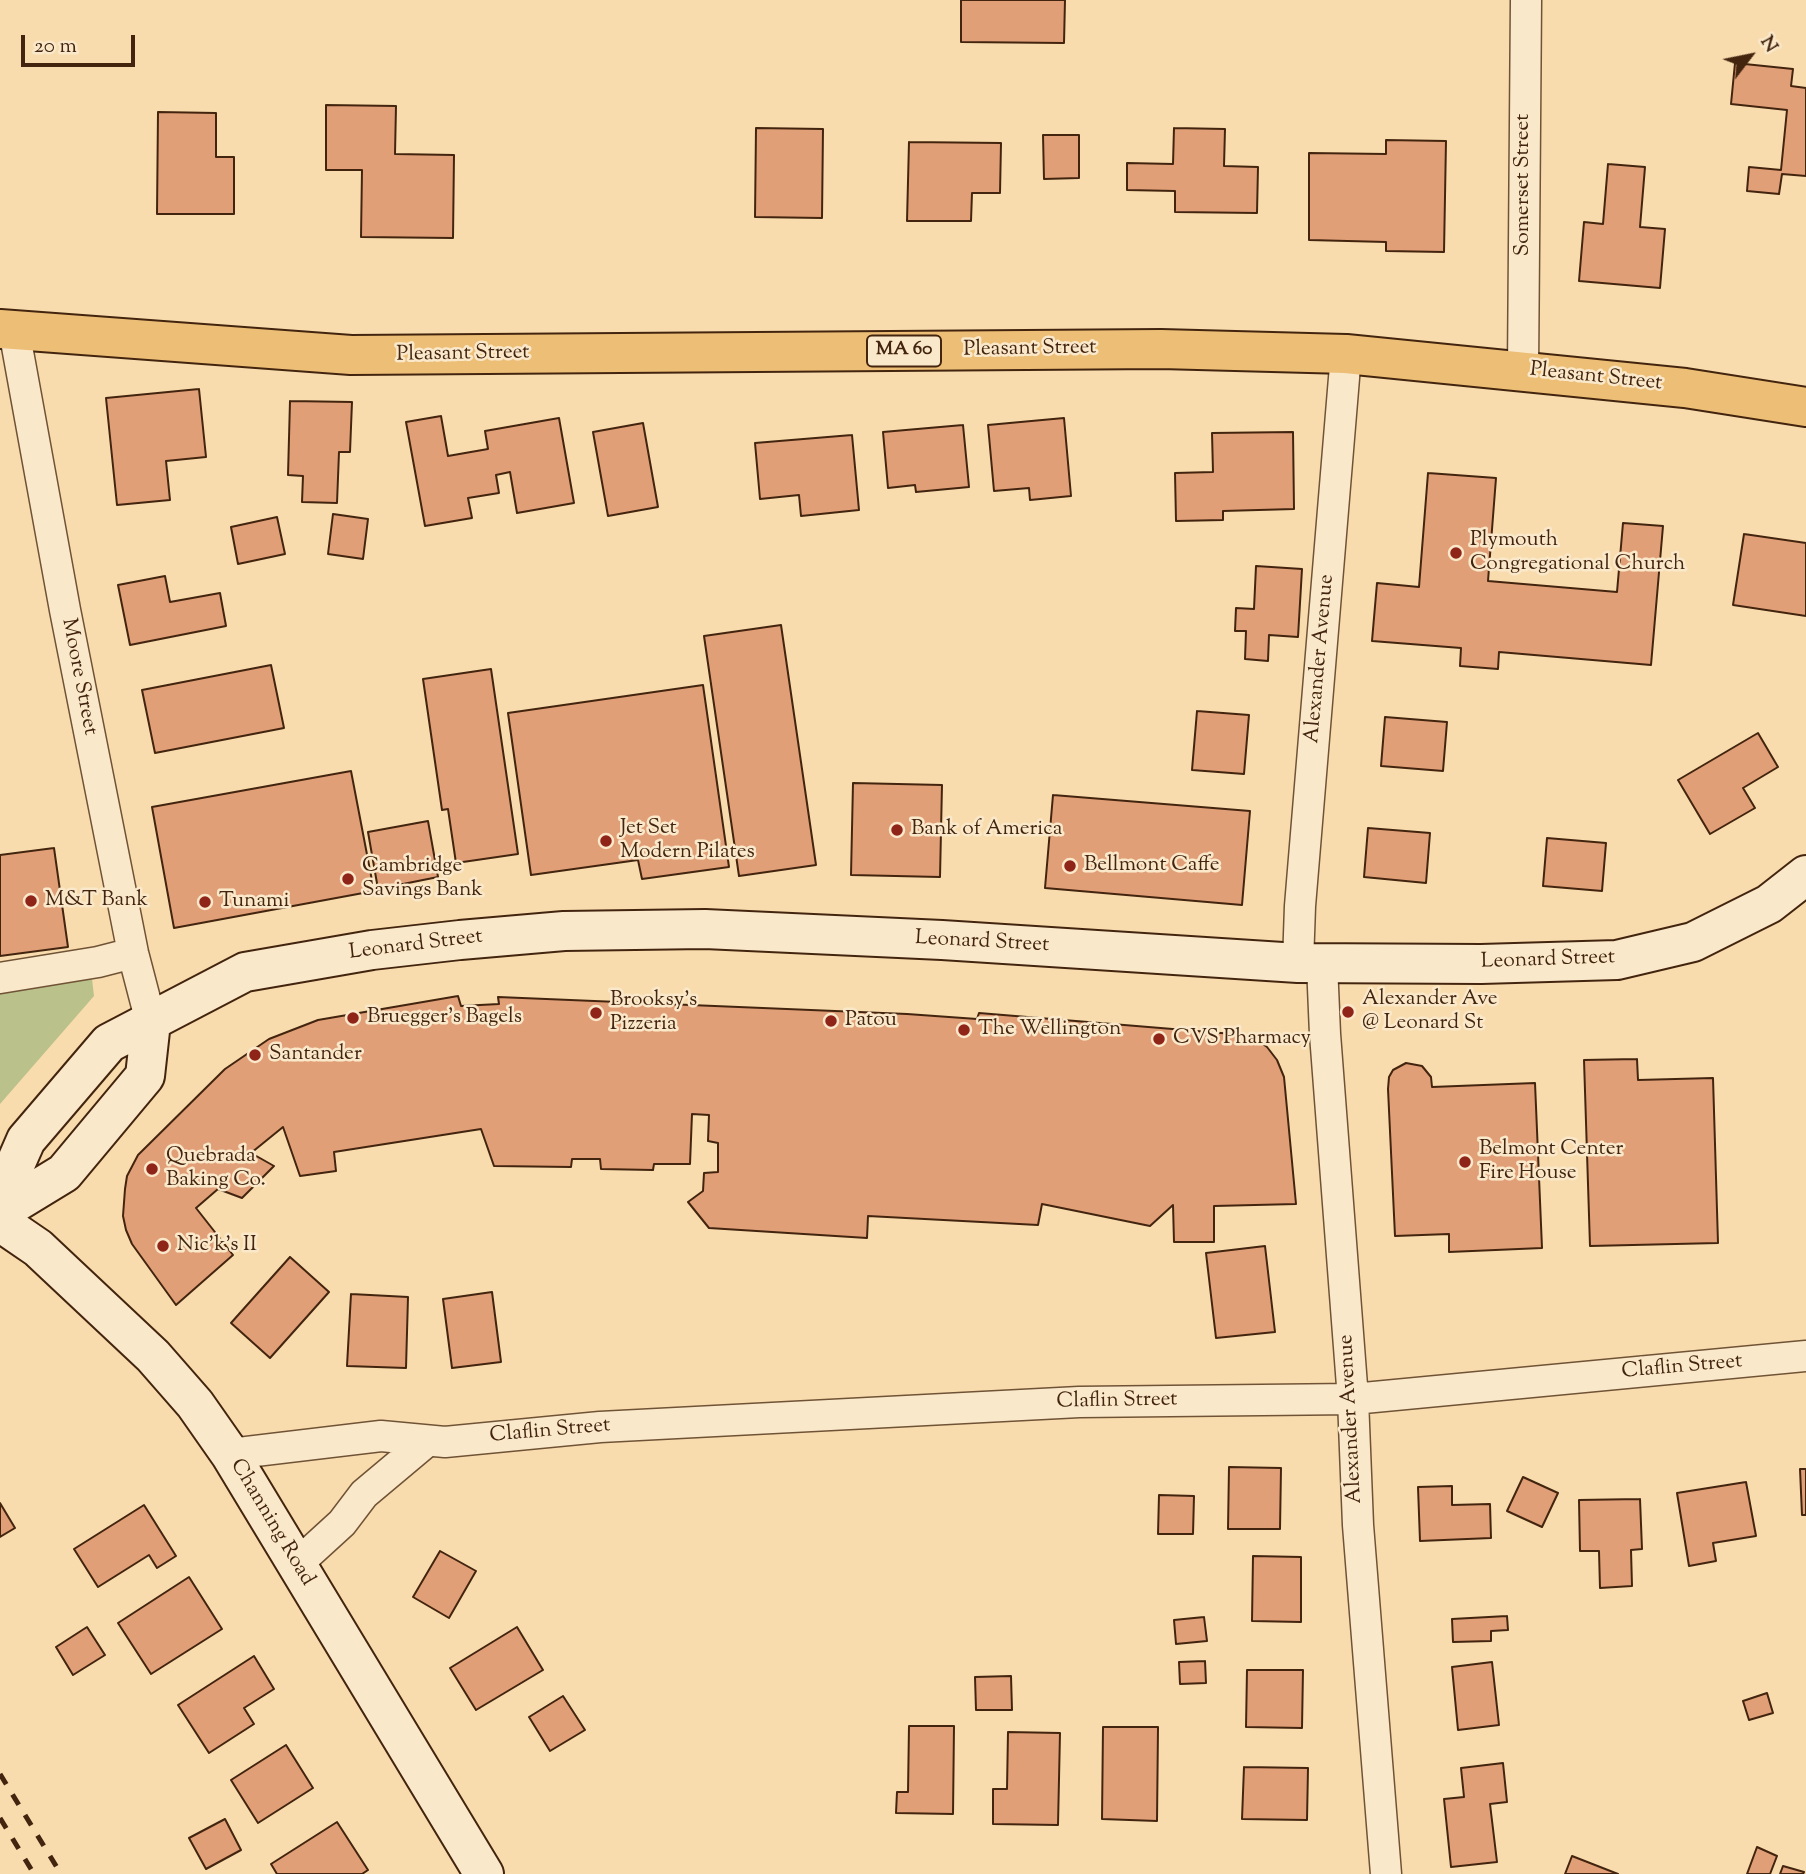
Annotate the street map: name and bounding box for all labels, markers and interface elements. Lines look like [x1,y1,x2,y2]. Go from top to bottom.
scale bar [24,21,138,65]
north arrow [1715,21,1785,91]
text: N [1753,31,1784,58]
text: 20 m [34,32,77,62]
street label: Somerset Street [1511,114,1537,256]
road number: MA 60 [867,336,941,366]
street label: Pleasant Street [963,336,1097,364]
street label: Pleasant Street [396,341,530,369]
street label: Pleasant Street [1529,359,1663,397]
place label: Plymouth Congregational Church [1470,528,1685,578]
marker: Plymouth Congregational Church [1448,545,1464,561]
street label: Alexander Avenue [1301,573,1341,745]
street label: Moore Street [54,617,102,737]
place label: Jet Set Modern Pilates [620,816,755,866]
place label: Bank of America [911,817,1062,843]
marker: Bank of America [889,822,905,838]
marker: Jet Set Modern Pilates [598,833,614,849]
place label: Bellmont Caffe [1084,853,1220,879]
place label: Cambridge Savings Bank [362,854,483,904]
marker: Bellmont Caffe [1062,858,1078,874]
marker: Cambridge Savings Bank [340,871,356,887]
place label: M&T Bank [45,888,148,914]
place label: Tunami [219,889,289,915]
marker: M&T Bank [23,893,39,909]
marker: Tunami [197,894,213,910]
street label: Leonard Street [348,925,484,967]
street label: Leonard Street [914,927,1050,959]
street label: Leonard Street [1481,946,1615,976]
place label: Alexander Ave @ Leonard St [1362,987,1498,1037]
place label: Brooksy's Pizzeria [610,988,697,1038]
marker: Alexander Ave @ Leonard St [1340,1004,1356,1020]
place label: Bruegger's Bagels [367,1005,522,1031]
marker: Brooksy's Pizzeria [588,1005,604,1021]
place label: Patou [845,1008,897,1034]
marker: Bruegger's Bagels [345,1010,361,1026]
marker: Patou [823,1013,839,1029]
place label: The Wellington [978,1017,1121,1043]
marker: The Wellington [956,1022,972,1038]
place label: CVS Pharmacy [1173,1026,1311,1052]
marker: CVS Pharmacy [1151,1031,1167,1047]
place label: Santander [269,1042,362,1068]
marker: Santander [247,1047,263,1063]
place label: Belmont Center Fire House [1479,1137,1623,1187]
place label: Quebrada Baking Co. [166,1144,266,1194]
marker: Belmont Center Fire House [1457,1154,1473,1170]
marker: Quebrada Baking Co. [144,1161,160,1177]
place label: Nic'k's II [177,1233,257,1259]
marker: Nic'k's II [155,1238,171,1254]
street label: Alexander Avenue [1335,1334,1369,1504]
street label: Claflin Street [1621,1350,1743,1386]
street label: Claflin Street [1056,1388,1178,1416]
street label: Claflin Street [489,1414,611,1450]
street label: Channing Road [223,1455,319,1591]

